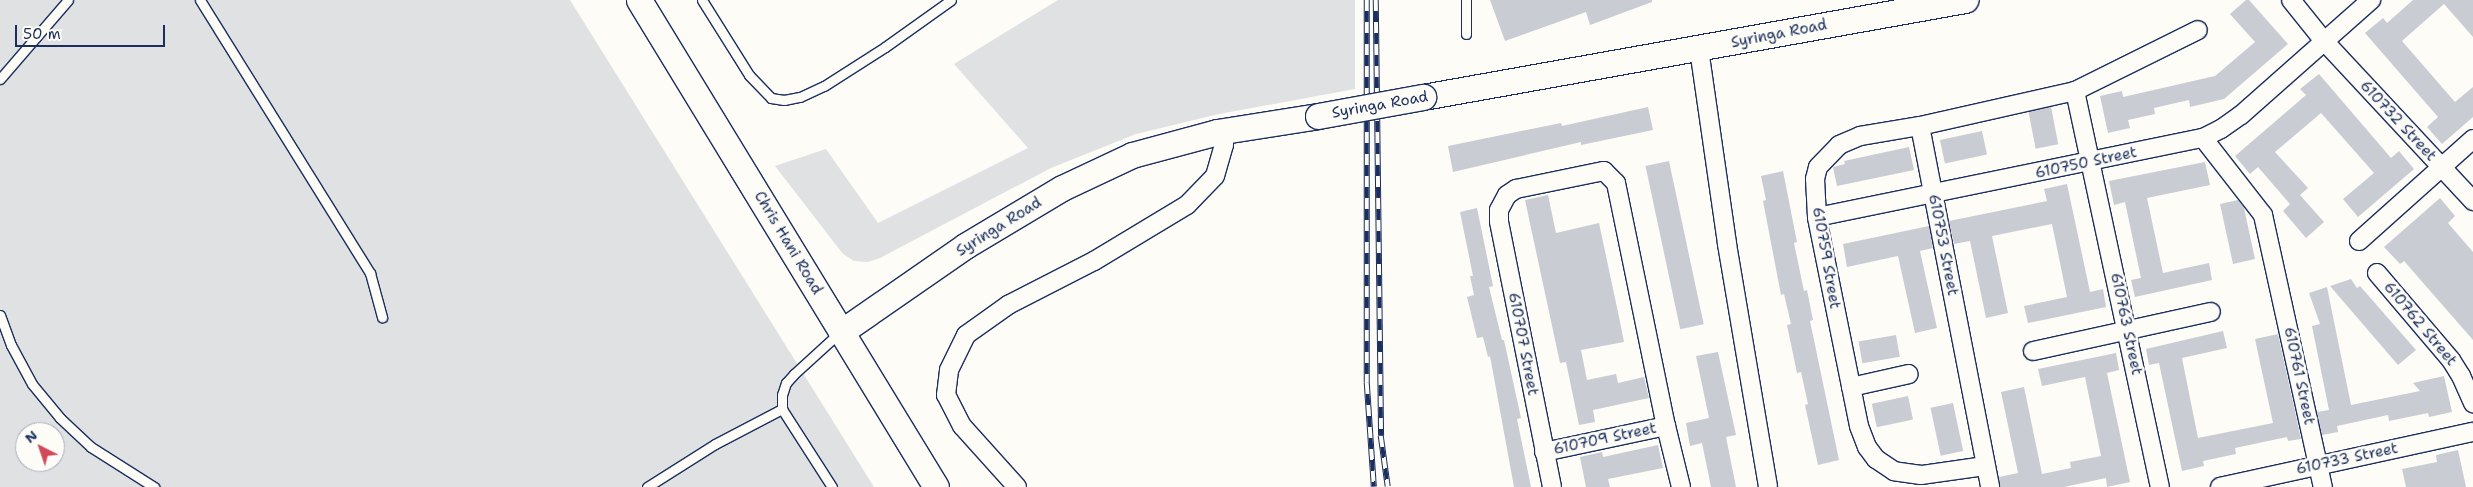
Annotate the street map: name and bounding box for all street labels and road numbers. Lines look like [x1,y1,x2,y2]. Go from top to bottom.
street label: Syringa Road [1730,16,1828,52]
street label: 610732 Street [2356,77,2440,165]
street label: Syringa Road [1331,88,1429,122]
street label: 610750 Street [2033,143,2139,183]
street label: Chris Hani Road [750,188,826,298]
street label: 610753 Street [1924,193,1962,297]
street label: Syringa Road [953,194,1045,260]
street label: 610759 Street [1808,206,1844,310]
street label: 610763 Street [2106,271,2146,377]
street label: 610762 Street [2380,278,2460,370]
street label: 610707 Street [1504,291,1542,397]
street label: 610761 Street [2280,325,2318,427]
street label: 610709 Street [1552,419,1658,459]
street label: 610733 Street [2294,439,2400,479]

